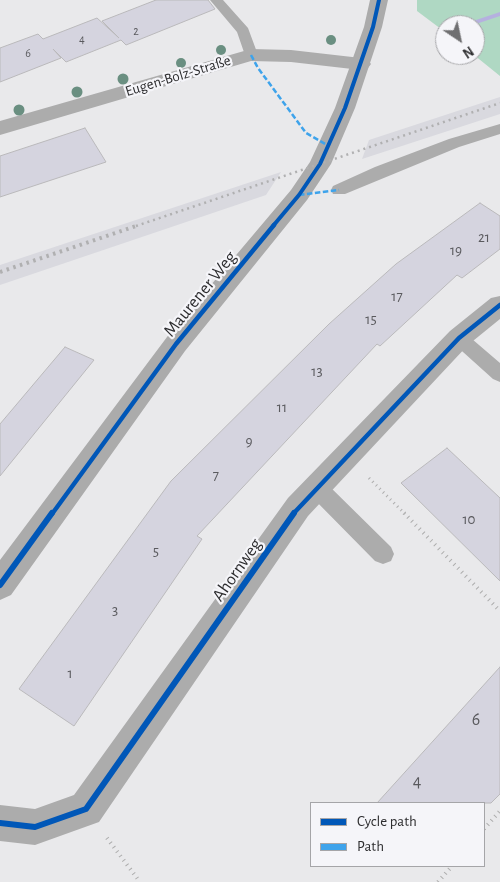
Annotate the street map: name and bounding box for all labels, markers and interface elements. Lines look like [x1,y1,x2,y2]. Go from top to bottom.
north arrow [435,15,485,65]
house number: 2 [133,24,139,38]
house number: 4 [79,32,85,46]
text: N [460,43,476,60]
house number: 6 [25,46,31,60]
street label: Eugen-Bolz-Straße [123,51,233,101]
house number: 21 [478,228,490,246]
house number: 19 [450,241,462,259]
street label: Maurener Weg [159,247,241,341]
house number: 17 [391,287,403,305]
house number: 15 [365,310,377,328]
house number: 13 [311,362,323,380]
house number: 11 [277,398,287,416]
house number: 9 [245,432,253,450]
house number: 7 [213,466,219,484]
house number: 10 [462,510,476,528]
street label: Ahornweg [208,534,266,606]
house number: 5 [153,542,159,560]
house number: 3 [112,601,118,619]
house number: 1 [67,664,73,682]
house number: 6 [472,709,480,731]
house number: 4 [413,771,421,793]
legend [310,802,485,867]
text: Cycle path [357,814,417,829]
text: Path [357,839,384,854]

